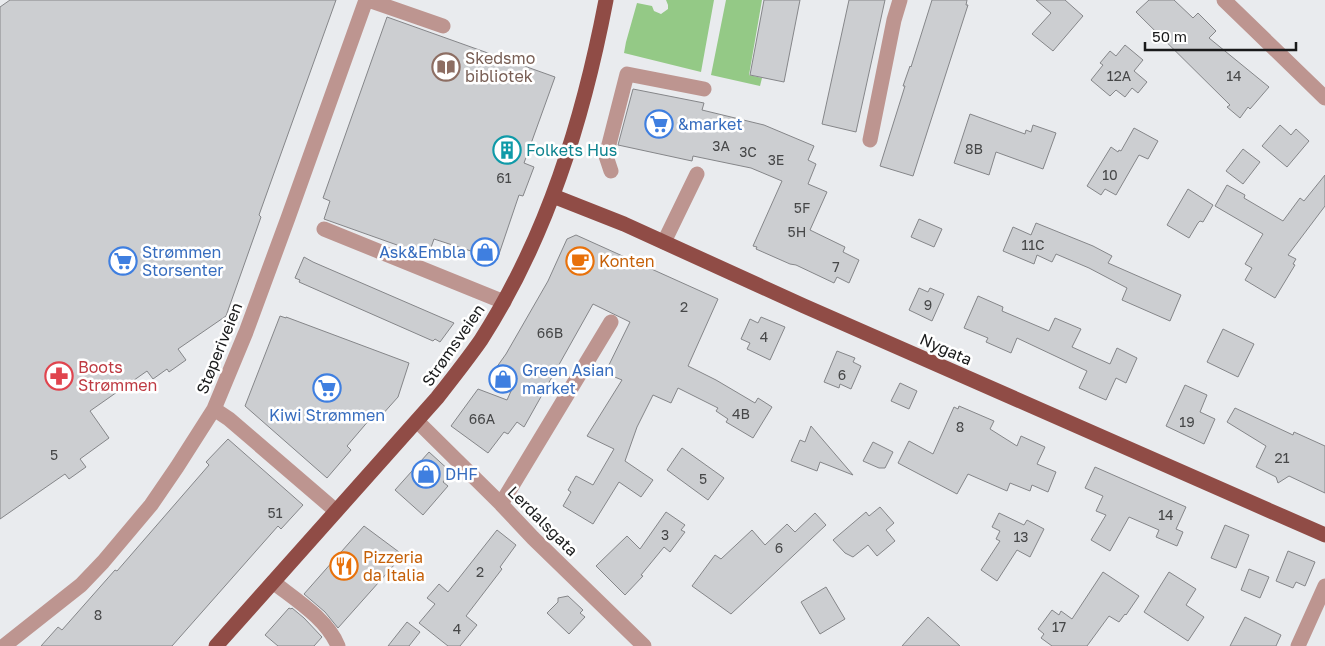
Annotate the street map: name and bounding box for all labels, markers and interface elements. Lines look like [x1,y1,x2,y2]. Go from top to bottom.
scale bar [1145,20,1296,52]
text: 50 m [1152,27,1187,45]
place label: Skedsmo bibliotek [465,48,535,86]
library icon: Skedsmo bibliotek [431,52,461,82]
house number: 12A [1107,67,1132,84]
house number: 14 [1226,67,1242,84]
supermarket icon: &market [644,109,674,139]
place label: &market [678,114,743,134]
building icon: Folkets Hus [492,135,522,165]
house number: 3A [712,137,730,154]
place label: Folkets Hus [526,140,617,160]
house number: 8B [965,140,983,157]
house number: 3C [739,143,757,160]
house number: 3E [768,151,784,168]
house number: 10 [1102,166,1118,183]
house number: 61 [496,169,512,186]
house number: 5F [794,199,810,216]
house number: 5H [788,223,806,240]
house number: 11C [1021,236,1045,253]
shop icon: Ask&Embla [470,237,500,267]
place label: Strømmen Storsenter [142,242,224,280]
place label: Ask&Embla [379,242,466,262]
supermarket icon: Strømmen Storsenter [108,246,138,276]
cafe icon: Konten [565,246,595,276]
place label: Konten [599,251,655,271]
house number: 7 [832,258,840,275]
house number: 9 [924,296,932,313]
house number: 2 [680,298,688,315]
street label: Støperiveien [192,299,246,397]
street label: Strømsveien [417,300,489,390]
house number: 66B [537,324,563,341]
house number: 4 [760,328,768,345]
street label: Nygata [917,329,975,369]
place label: Boots Strømmen [78,357,157,395]
place label: Green Asian market [522,360,614,398]
pharmacy icon: Boots Strømmen [44,361,74,391]
shop icon: Green Asian market [488,364,518,394]
house number: 6 [838,366,846,383]
supermarket icon: Kiwi Strømmen [312,373,342,403]
place label: Kiwi Strømmen [269,405,385,425]
house number: 4B [732,405,750,422]
house number: 66A [469,410,496,427]
house number: 19 [1179,413,1195,430]
house number: 8 [956,418,964,435]
house number: 5 [50,446,58,463]
house number: 21 [1275,449,1290,466]
shop icon: DHF [411,459,441,489]
place label: DHF [445,464,478,484]
house number: 5 [699,470,707,487]
street label: Lerdalsgata [504,482,582,560]
house number: 51 [268,504,283,521]
house number: 14 [1158,506,1174,523]
house number: 3 [661,526,669,543]
house number: 13 [1014,528,1028,545]
house number: 6 [775,539,783,556]
place label: Pizzeria da Italia [363,547,425,585]
restaurant icon: Pizzeria da Italia [329,551,359,581]
house number: 2 [476,563,484,580]
house number: 8 [94,606,102,623]
house number: 17 [1052,618,1066,635]
house number: 4 [453,620,461,637]

